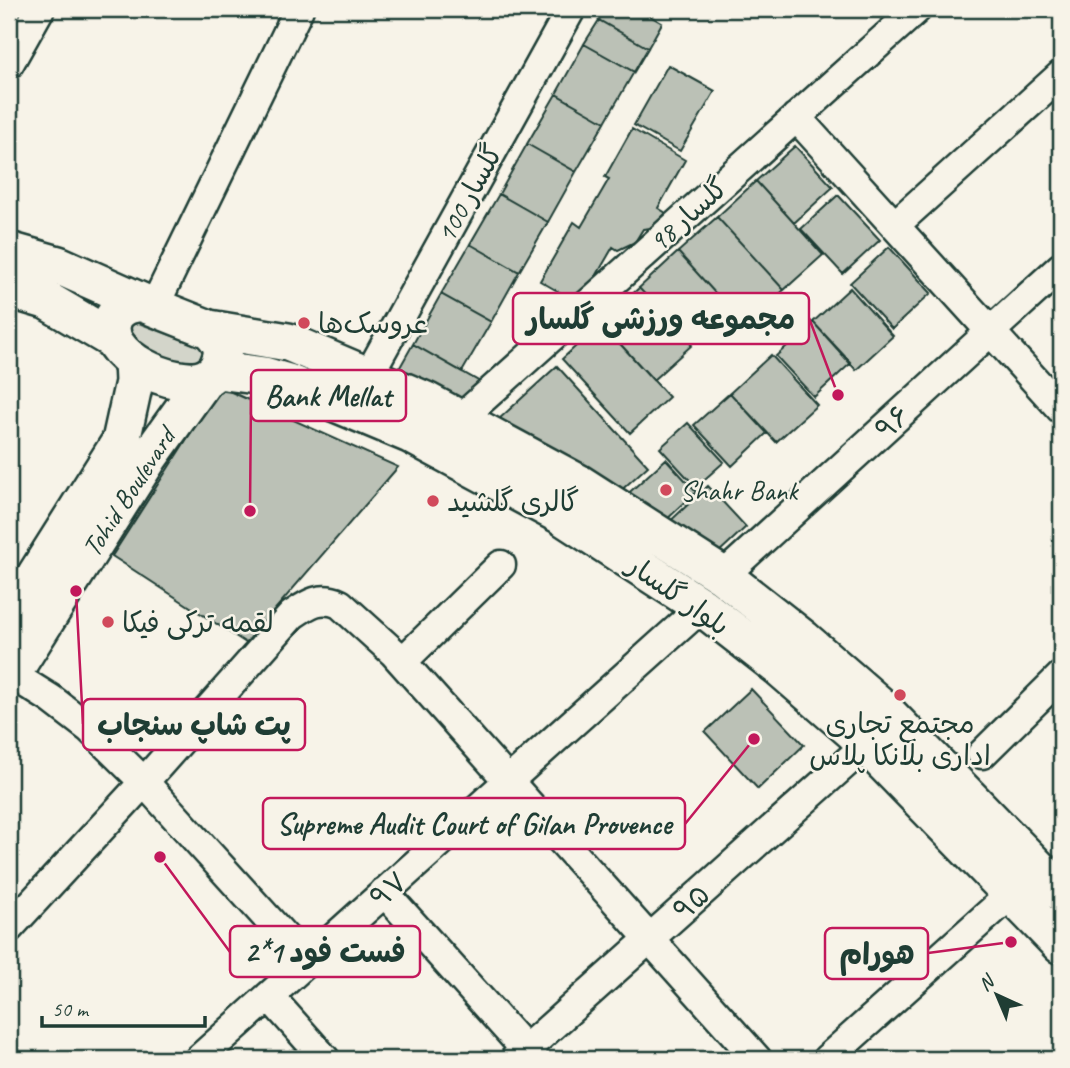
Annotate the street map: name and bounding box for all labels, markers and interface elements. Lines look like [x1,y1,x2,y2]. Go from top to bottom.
street label: گلسار 100 [428,138,511,249]
street label: گلسار 98 [642,170,735,259]
callout: مجموعه ورزشی گلسار [513,293,809,344]
text: مجموعه ورزشی گلسار [524,300,795,338]
place label: عروسک‌ها [318,306,428,341]
marker: عروسک‌ها [296,315,312,331]
callout: Bank Mellat [251,370,406,421]
text: Bank Mellat [265,377,394,415]
street label: ۹۶ [868,398,917,447]
street label: Tohid Boulevard [74,418,185,563]
place label: Shahr Bank [680,473,799,508]
marker: Shahr Bank [658,482,674,498]
place label: گالری گلشید [447,484,579,519]
marker: گالری گلشید [425,493,441,509]
street label: بلوار گلسار [619,547,736,643]
place label: لقمه ترکی فیکا [122,605,274,640]
marker: لقمه ترکی فیکا [100,614,116,630]
marker: مجتمع تجاری اداری بلانکا پلاس [892,687,908,703]
callout: پت شاپ سنجاب [83,699,305,750]
text: پت شاپ سنجاب [97,706,291,744]
place label: مجتمع تجاری اداری بلانکا پلاس [809,706,991,774]
callout: Supreme Audit Court of Gilan Provence [263,798,685,849]
text: Supreme Audit Court of Gilan Provence [277,805,674,843]
street label: ۹۷ [363,864,414,915]
street label: ۹۵ [666,877,717,928]
callout: فست فود 1*2 [230,926,420,977]
callout: هورام [825,928,928,979]
text: فست فود 1*2 [244,933,406,971]
text: هورام [840,935,914,976]
north arrow [962,960,1032,1030]
text: N [973,969,1001,996]
scale bar [42,984,205,1028]
text: 50 m [52,996,90,1022]

